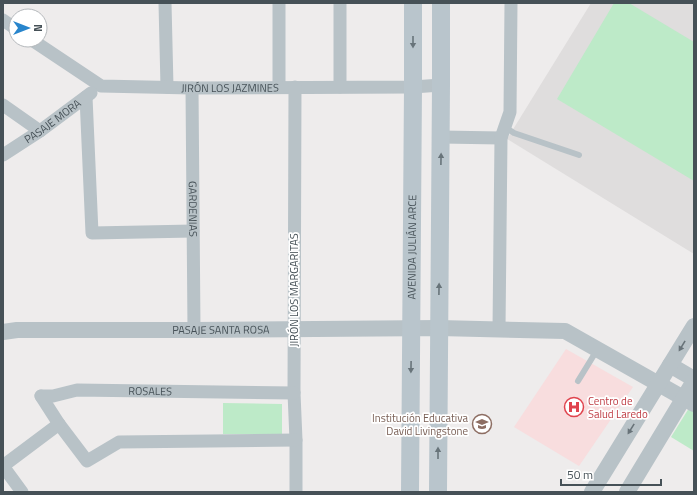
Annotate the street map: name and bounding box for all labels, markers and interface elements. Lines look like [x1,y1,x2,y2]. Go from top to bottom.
north arrow [8,8,48,48]
text: N [30,24,46,32]
one-way arrow [410,36,416,49]
street label: JIRÓN LOS JAZMINES [181,80,279,96]
street label: PASAJE MORA [21,95,85,147]
one-way arrow [438,152,444,165]
street label: GARDENIAS [185,181,201,237]
street label: AVENIDA JULIÁN ARCE [403,194,420,300]
street label: JIRÓN LOS MARGARITAS [286,233,302,347]
one-way arrow [436,283,443,295]
street label: PASAJE SANTA ROSA [172,321,270,338]
one-way arrow [678,341,686,351]
one-way arrow [408,361,414,374]
street label: ROSALES [128,383,172,399]
place label: Centro de Salud Laredo [588,393,648,422]
hospital icon: Centro de Salud Laredo [563,396,585,418]
place label: Institución Educativa David Livingstone [372,410,468,439]
school or university icon: Institución Educativa David Livingstone [471,413,493,435]
one-way arrow [627,424,635,434]
one-way arrow [435,446,441,459]
scale bar [561,461,661,487]
text: 50 m [567,465,593,484]

